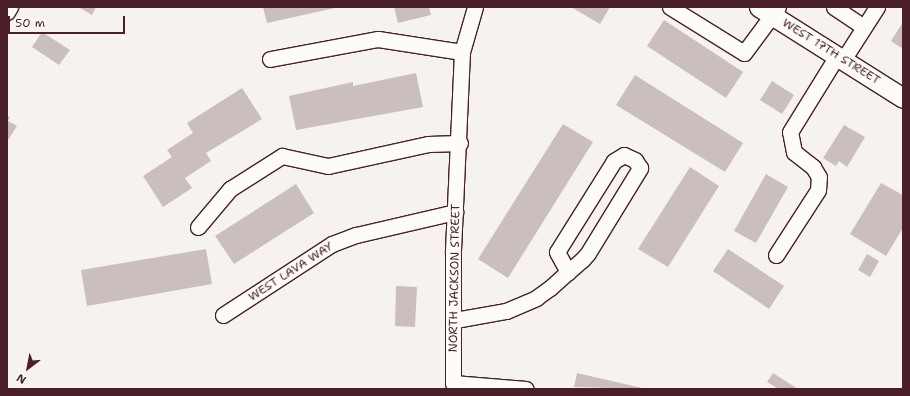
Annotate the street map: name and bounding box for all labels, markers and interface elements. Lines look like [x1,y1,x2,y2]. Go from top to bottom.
scale bar [10,8,127,34]
text: 50 m [15,15,45,31]
street label: WEST 17TH STREET [779,16,883,88]
street label: NORTH JACKSON STREET [447,204,463,352]
street label: WEST LAVA WAY [246,239,336,305]
north arrow [8,348,48,388]
text: N [14,370,29,387]

